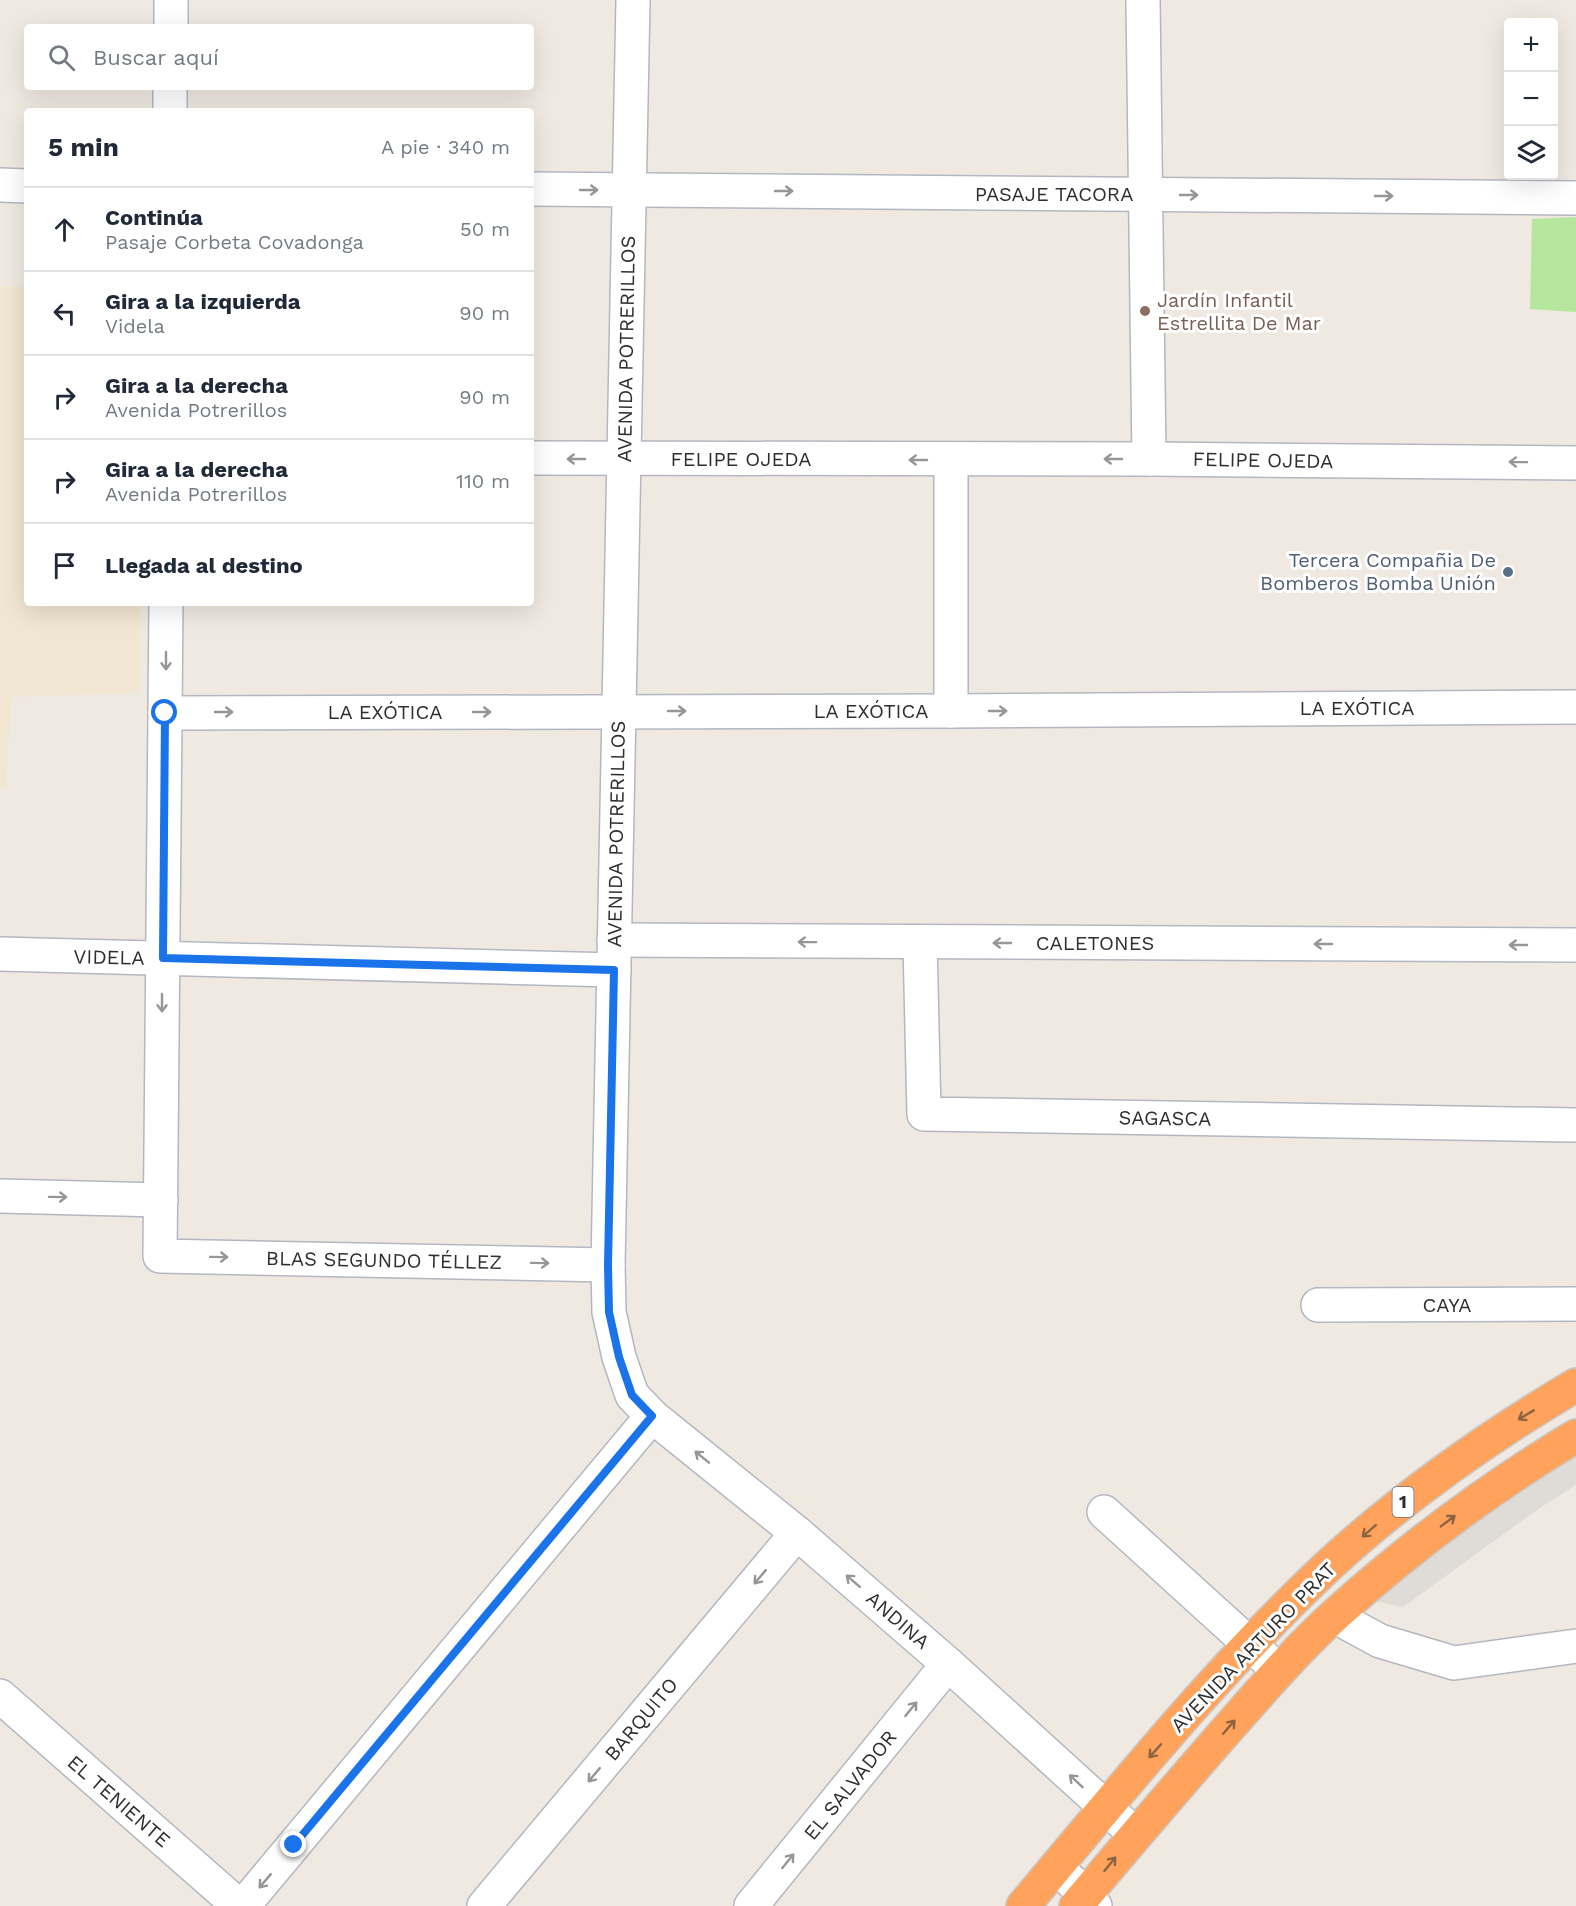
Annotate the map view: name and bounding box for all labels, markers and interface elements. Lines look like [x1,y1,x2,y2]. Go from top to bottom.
map controls [1504,18,1558,180]
button: + [1504,18,1558,72]
search box [24,24,534,90]
icon: search [45,41,78,74]
text: Buscar aquí [93,45,219,70]
button: − [1504,72,1558,126]
button: layers [1504,126,1558,180]
text: 5 min [48,132,119,162]
text: A pie · 340 m [381,135,510,159]
street label: PASAJE TACORA [975,182,1133,206]
one-way arrow [579,184,599,196]
one-way arrow [774,185,794,197]
one-way arrow [1179,189,1199,201]
one-way arrow [1374,190,1394,202]
text: Continúa [105,205,203,230]
icon: ahead [48,213,81,246]
text: 50 m [460,217,510,241]
text: Pasaje Corbeta Covadonga [105,230,364,254]
street label: AVENIDA POTRERILLOS [612,235,640,463]
place label: Jardín Infantil Estrellita De Mar [1157,288,1321,335]
text: Gira a la izquierda [105,289,301,314]
icon: left [48,297,81,330]
text: 90 m [459,301,510,325]
marker: Jardín Infantil Estrellita De Mar [1138,304,1152,318]
text: Videla [105,314,165,338]
text: Gira a la derecha [105,373,288,398]
icon: right [48,381,81,414]
text: 90 m [459,385,510,409]
text: Avenida Potrerillos [105,398,287,422]
street label: FELIPE OJEDA [671,447,811,471]
street label: FELIPE OJEDA [1192,447,1334,473]
one-way arrow [566,453,586,465]
one-way arrow [1103,453,1123,465]
one-way arrow [908,454,928,466]
one-way arrow [1508,456,1528,468]
text: Gira a la derecha [105,457,288,482]
icon: right [48,465,81,498]
text: 110 m [456,469,510,493]
text: Avenida Potrerillos [105,482,287,506]
place label: Tercera Compañia De Bomberos Bomba Unión [1260,548,1496,595]
icon: arrive [48,549,81,582]
text: Llegada al destino [105,553,303,578]
marker: Tercera Compañia De Bomberos Bomba Unión [1501,565,1515,579]
one-way arrow [160,651,171,671]
street label: LA EXÓTICA [1300,696,1414,720]
route start [151,699,177,725]
street label: LA EXÓTICA [814,699,928,723]
street label: LA EXÓTICA [328,700,442,724]
one-way arrow [666,705,686,717]
one-way arrow [987,705,1007,717]
one-way arrow [213,706,233,718]
one-way arrow [471,706,491,718]
street label: AVENIDA POTRERILLOS [602,720,630,948]
street label: CALETONES [1036,931,1154,955]
one-way arrow [797,936,817,947]
one-way arrow [992,937,1012,949]
one-way arrow [1313,938,1333,950]
one-way arrow [1508,939,1528,951]
street label: VIDELA [73,944,145,970]
one-way arrow [156,993,168,1013]
street label: SAGASCA [1118,1105,1212,1131]
one-way arrow [48,1192,68,1203]
street label: BLAS SEGUNDO TÉLLEZ [266,1246,502,1274]
one-way arrow [208,1252,228,1263]
one-way arrow [529,1258,549,1269]
street label: CAYA [1423,1293,1471,1317]
one-way arrow [1518,1409,1535,1421]
one-way arrow [695,1450,711,1463]
road number: 1 [1392,1487,1414,1517]
one-way arrow [1440,1515,1456,1527]
one-way arrow [1361,1524,1377,1537]
street label: AVENIDA ARTURO PRAT [1166,1557,1340,1737]
one-way arrow [753,1569,766,1585]
one-way arrow [846,1574,861,1588]
street label: ANDINA [861,1586,935,1654]
street label: BARQUITO [599,1673,683,1765]
one-way arrow [905,1701,918,1717]
one-way arrow [1222,1720,1236,1735]
street label: EL SALVADOR [798,1725,902,1845]
one-way arrow [1148,1743,1162,1758]
street label: EL TENIENTE [63,1750,175,1852]
one-way arrow [587,1767,601,1782]
one-way arrow [1068,1774,1083,1788]
route end [280,1831,306,1857]
one-way arrow [782,1853,795,1869]
one-way arrow [1104,1857,1117,1873]
one-way arrow [258,1873,271,1889]

